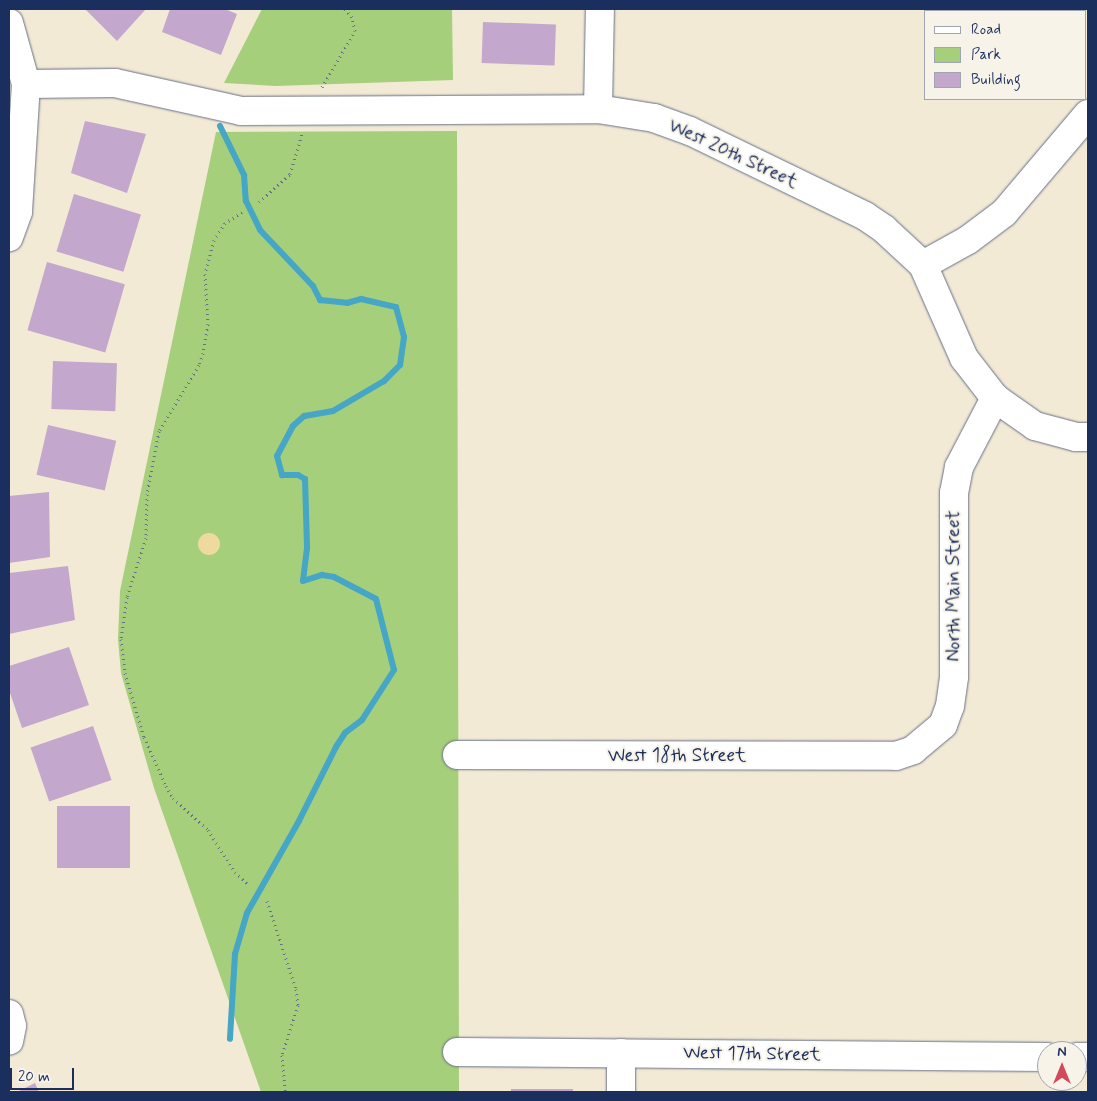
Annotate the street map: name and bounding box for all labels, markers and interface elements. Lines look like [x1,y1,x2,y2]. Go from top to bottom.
legend [924,10,1087,100]
text: Road [971,20,1001,40]
text: Park [971,45,1001,65]
text: Building [971,70,1021,90]
street label: West 20th Street [665,114,801,194]
street label: North Main Street [943,511,965,661]
street label: West 18th Street [608,745,746,767]
street label: West 17th Street [683,1041,821,1067]
north arrow [1037,1041,1087,1091]
text: N [1057,1043,1067,1061]
scale bar [12,1058,76,1090]
text: 20 m [18,1067,50,1087]

